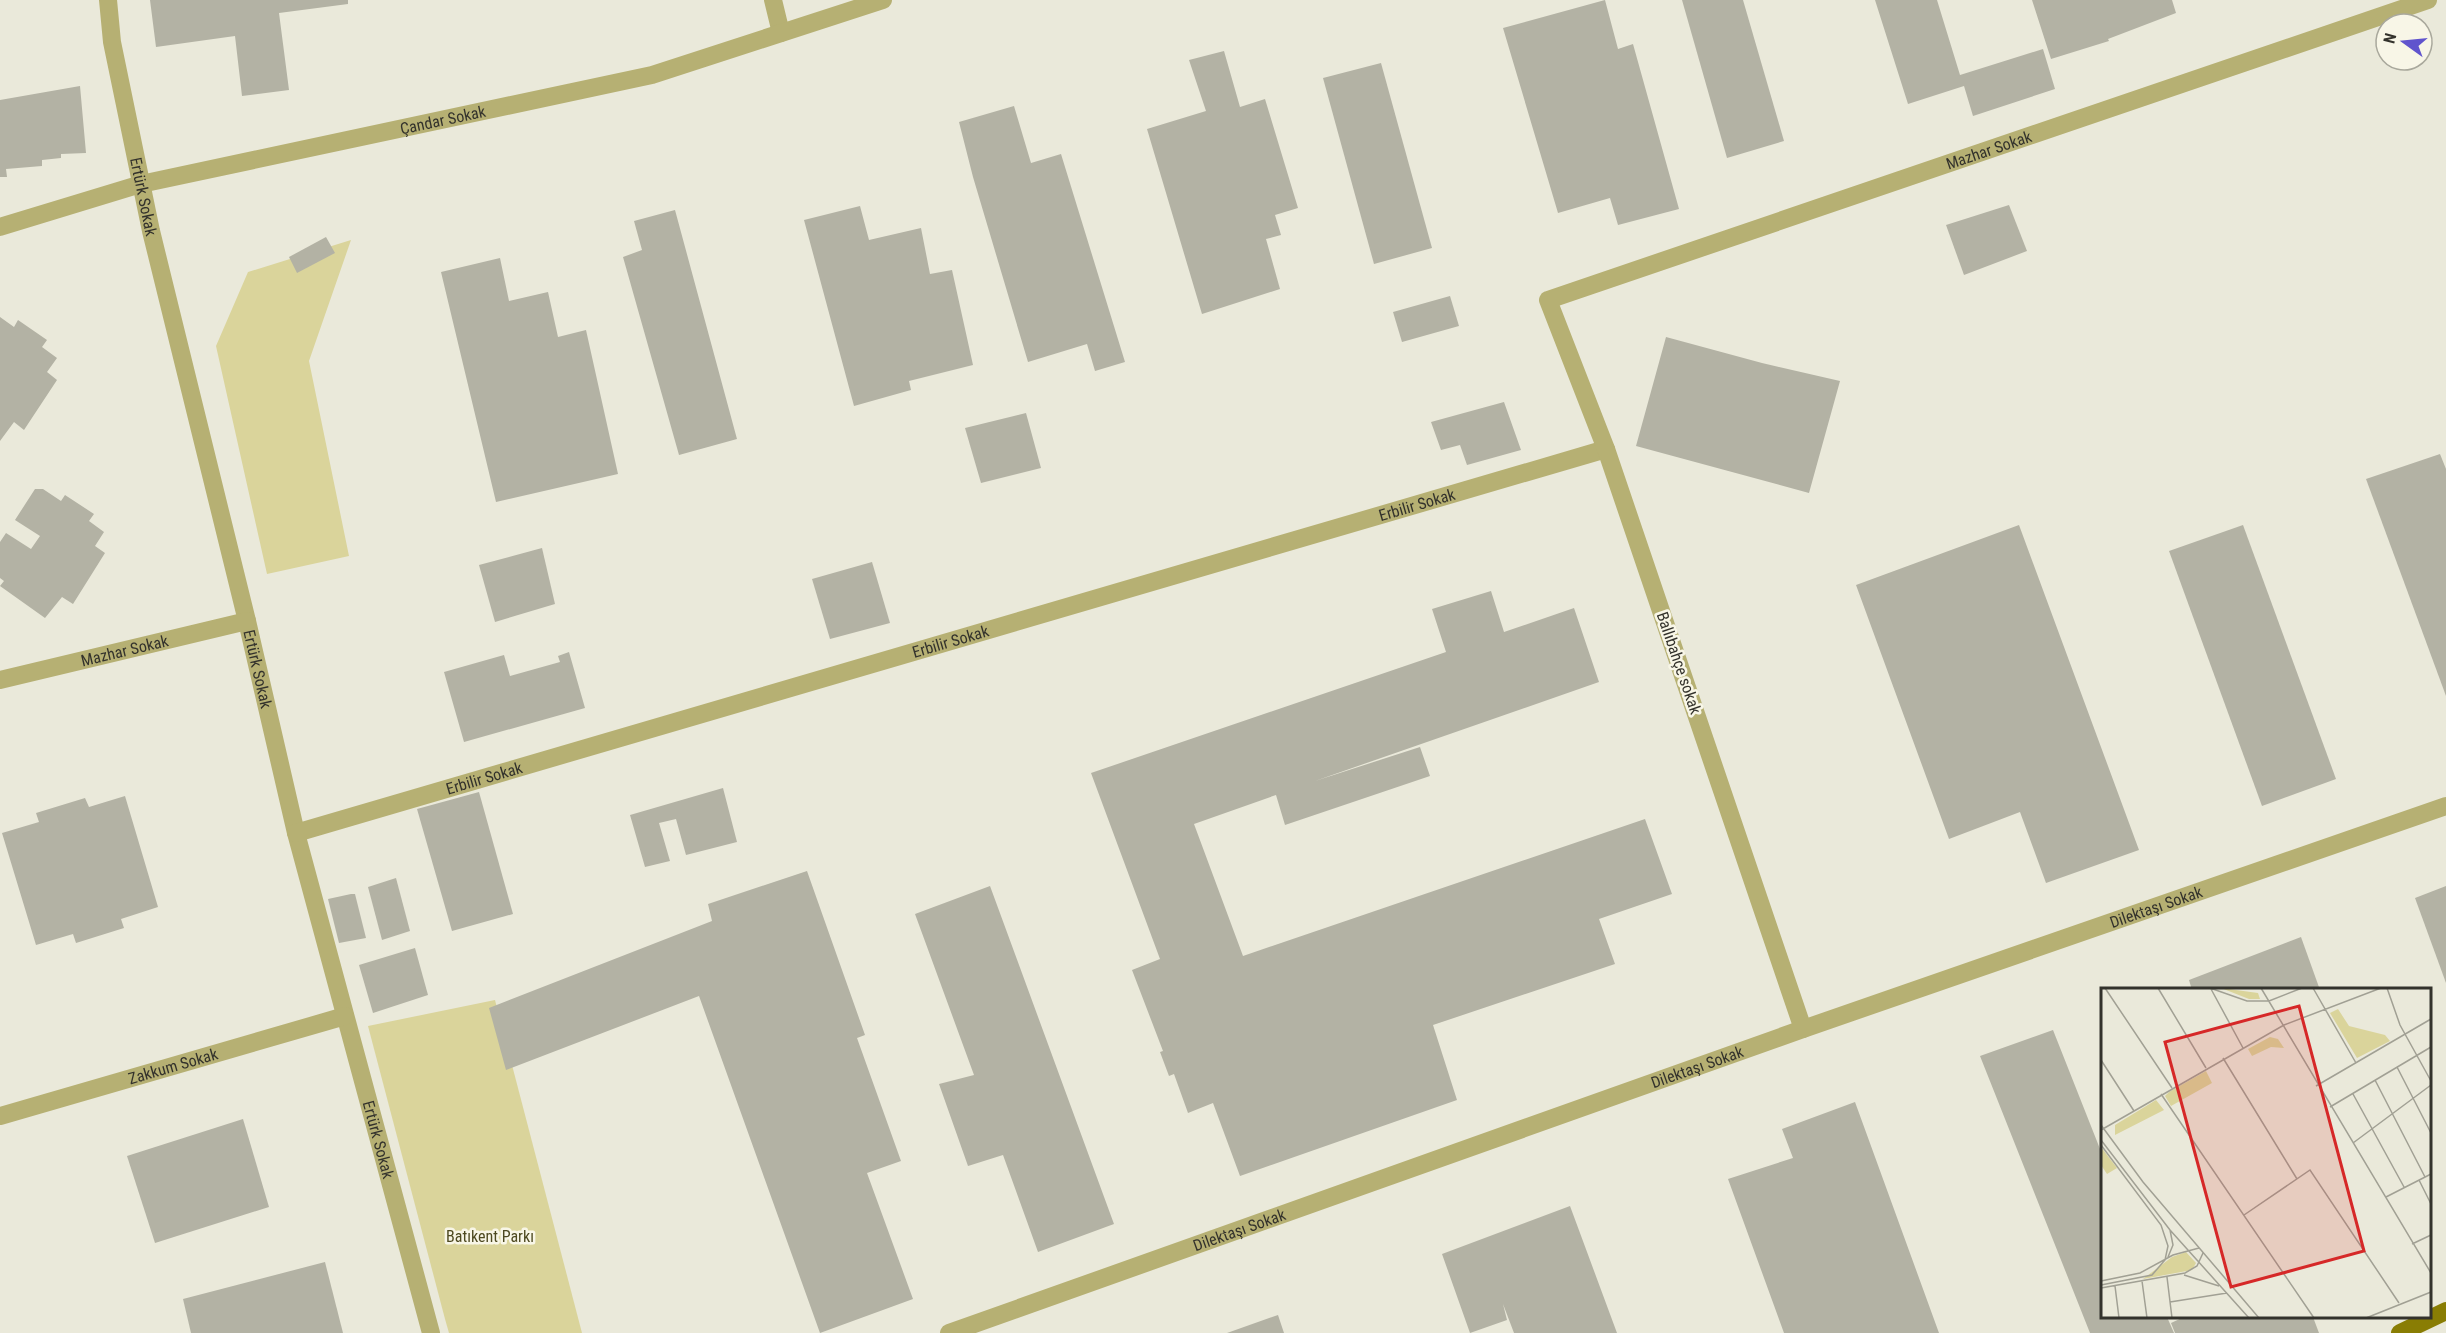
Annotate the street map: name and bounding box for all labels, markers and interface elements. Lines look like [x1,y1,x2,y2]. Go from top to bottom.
north arrow [2374,12,2434,72]
text: N [2380,31,2400,45]
street label: Çandar Sokak [398,101,488,138]
street label: Mazhar Sokak [1943,126,2035,173]
street label: Ertürk Sokak [127,156,162,239]
street label: Erbilir Sokak [1376,484,1458,525]
street label: Ballıbahçe sokak [1653,609,1706,717]
street label: Erbilir Sokak [910,621,992,661]
street label: Ertürk Sokak [240,628,277,711]
street label: Mazhar Sokak [79,630,171,670]
street label: Erbilir Sokak [444,757,525,798]
street label: Dilektaşı Sokak [2107,882,2205,931]
inset map [2101,988,2431,1318]
street label: Dilektaşı Sokak [1648,1041,1747,1092]
street label: Zakkum Sokak [126,1044,221,1088]
street label: Ertürk Sokak [359,1099,399,1181]
street label: Dilektaşı Sokak [1190,1204,1289,1255]
park label: Batıkent Parkı [446,1227,534,1246]

